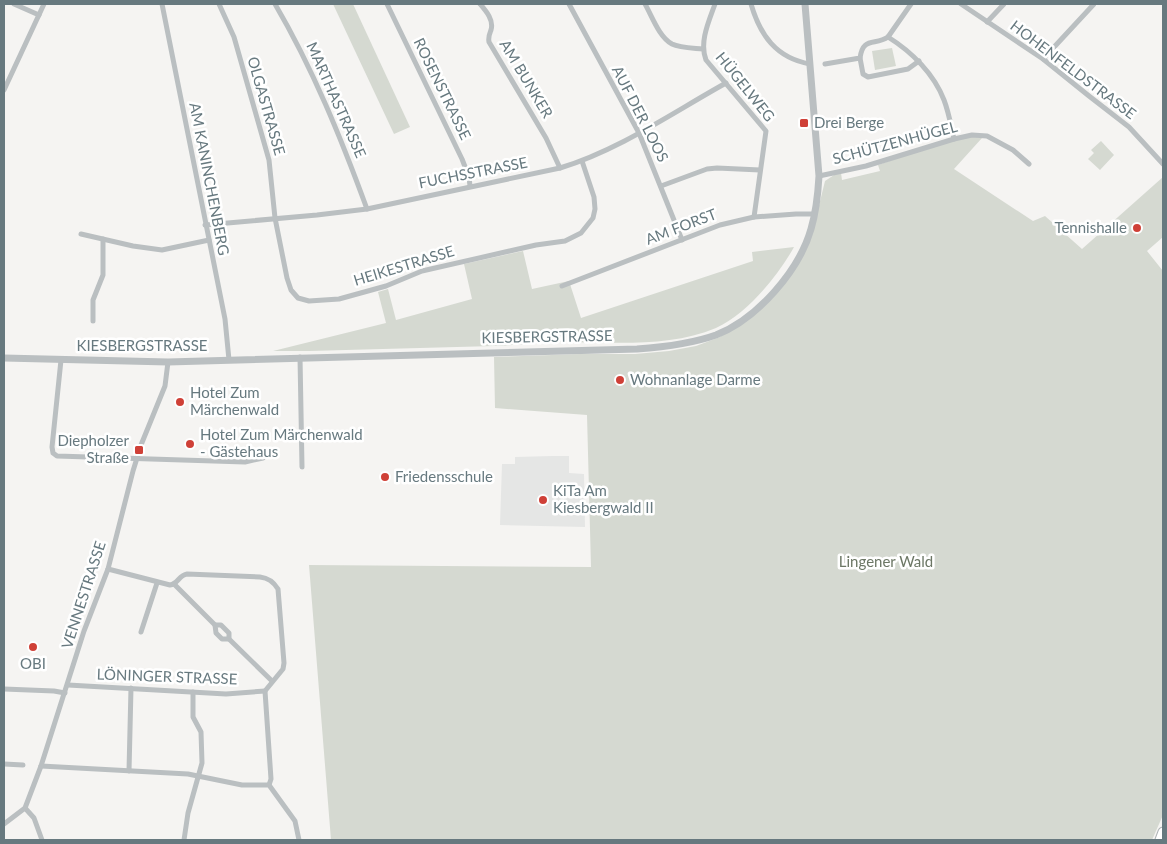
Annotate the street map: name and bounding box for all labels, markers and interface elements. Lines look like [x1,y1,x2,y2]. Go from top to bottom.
street label: HOHENFELDSTRASSE [1007,16,1140,122]
street label: ROSENSTRASSE [410,35,475,142]
street label: AM BUNKER [496,36,558,121]
street label: MARTHASTRASSE [303,39,371,160]
street label: HÜGELWEG [712,48,779,125]
street label: OLGASTRASSE [244,54,290,157]
street label: AUF DER LOOS [609,62,673,165]
street label: AM KANINCHENBERG [186,101,234,257]
place label: Drei Berge [814,113,884,131]
marker: Drei Berge [798,117,810,129]
street label: SCHÜTZENHÜGEL [830,117,959,167]
street label: FUCHSSTRASSE [417,153,529,191]
street label: AM FORST [643,204,719,248]
place label: Tennishalle [1054,218,1127,236]
marker: Tennishalle [1131,222,1143,234]
street label: HEIKESTRASSE [351,241,456,289]
street label: KIESBERGSTRASSE [481,326,613,346]
street label: KIESBERGSTRASSE [76,336,208,354]
place label: Wohnanlage Darme [630,370,761,388]
marker: Wohnanlage Darme [614,374,626,386]
place label: Hotel Zum Märchenwald [190,383,279,418]
marker: Hotel Zum Märchenwald [174,396,186,408]
place label: Hotel Zum Märchenwald - Gästehaus [200,425,363,460]
place label: Diepholzer Straße [57,431,130,466]
marker: Hotel Zum Märchenwald - Gästehaus [184,438,196,450]
marker: Diepholzer Straße [133,444,145,456]
place label: Friedensschule [395,467,493,485]
marker: Friedensschule [379,471,391,483]
place label: KiTa Am Kiesbergwald II [553,481,654,516]
marker: KiTa Am Kiesbergwald II [537,494,549,506]
street label: VENNESTRASSE [57,539,109,651]
park label: Lingener Wald [839,552,933,570]
marker: OBI [27,641,39,653]
place label: OBI [20,654,46,672]
street label: LÖNINGER STRASSE [96,665,238,687]

